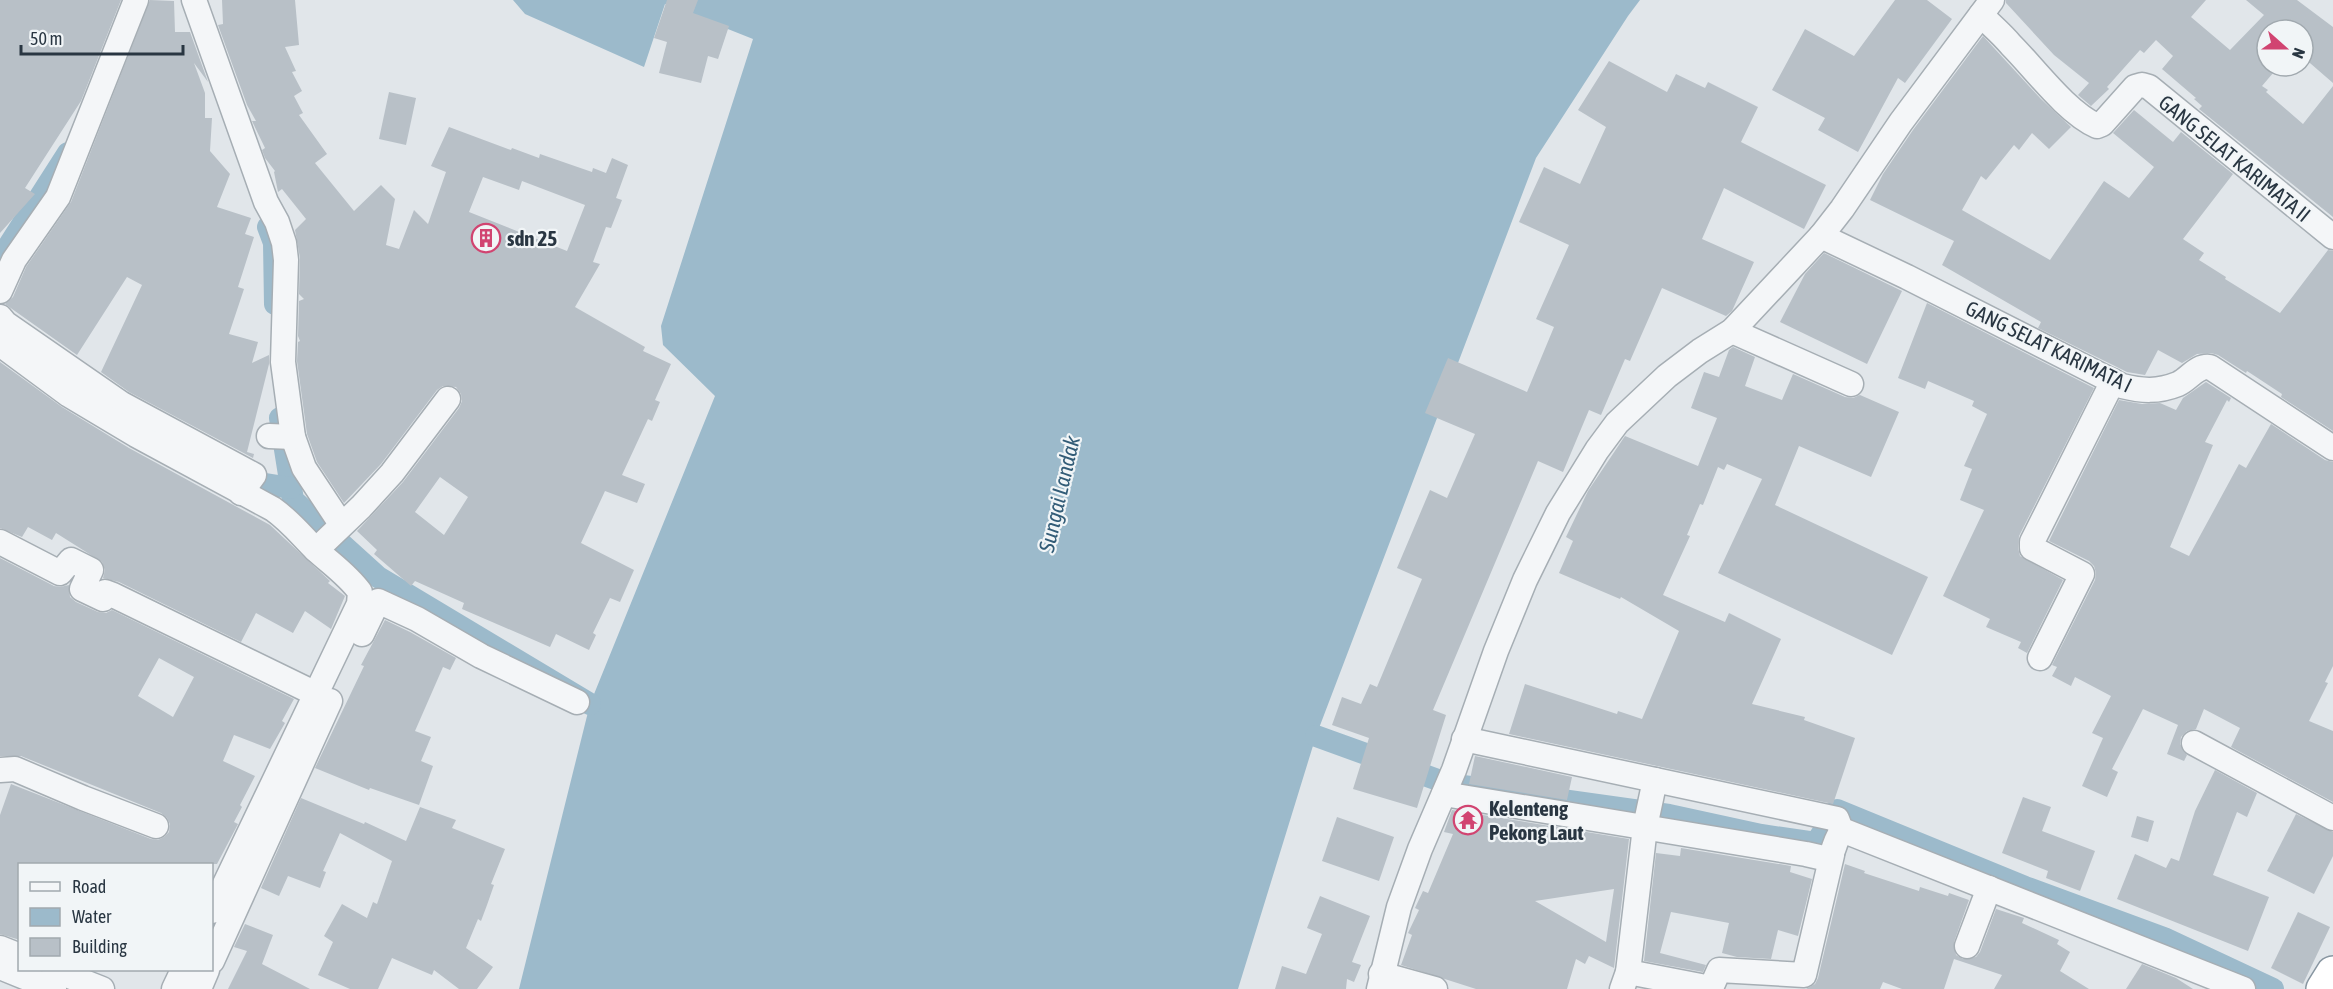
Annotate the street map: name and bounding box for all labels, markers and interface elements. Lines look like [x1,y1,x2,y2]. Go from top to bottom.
scale bar [21,18,183,56]
north arrow [2255,18,2315,78]
text: 50 m [30,28,62,49]
text: N [2289,46,2309,61]
street label: GANG SELAT KARIMATA II [2155,90,2315,226]
building icon: sdn 25 [470,222,502,254]
place label: sdn 25 [507,226,557,250]
street label: GANG SELAT KARIMATA I [1962,295,2136,397]
water label: Sungai Landak [1033,433,1085,556]
place label: Kelenteng Pekong Laut [1489,796,1583,844]
temple icon: Kelenteng Pekong Laut [1452,804,1484,836]
legend [18,863,213,971]
text: Road [72,876,106,897]
text: Water [72,906,112,927]
text: Building [72,936,127,957]

